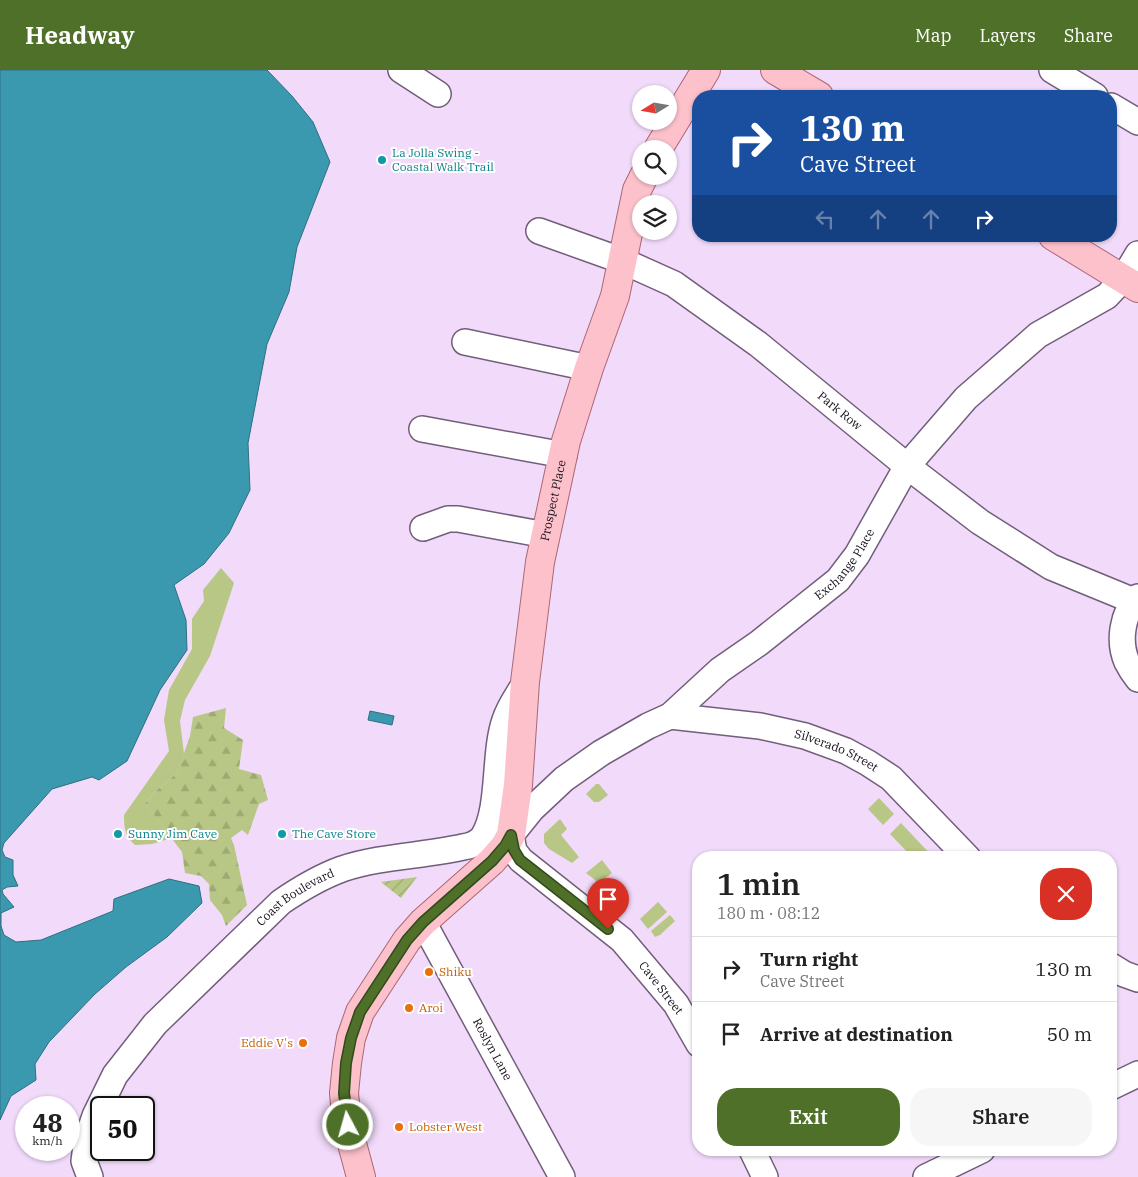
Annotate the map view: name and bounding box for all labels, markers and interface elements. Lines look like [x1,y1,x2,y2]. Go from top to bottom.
text: Headway [25,19,135,51]
text: Map [915,24,952,47]
text: Layers [980,24,1036,47]
text: Share [1064,24,1113,47]
north arrow [632,85,678,130]
map controls [632,85,677,240]
text: 130 m [800,105,905,151]
icon: right [717,110,782,175]
button: search [632,140,677,185]
place label: La Jolla Swing - Coastal Walk Trail [392,145,494,174]
text: Cave Street [800,149,916,178]
marker: La Jolla Swing - Coastal Walk Trail [376,154,388,166]
button: layers [632,195,677,240]
icon: left [811,205,839,233]
icon: ahead [864,205,892,233]
icon: ahead [917,205,945,233]
icon: right [970,205,998,233]
street label: Park Row [815,388,866,434]
street label: Prospect Place [537,458,569,542]
street label: Exchange Place [811,526,877,603]
street label: Silverado Street [793,726,881,775]
place label: Sunny Jim Cave [128,826,217,841]
place label: The Cave Store [292,826,376,841]
marker: Sunny Jim Cave [112,828,124,840]
marker: The Cave Store [276,828,288,840]
text: 1 min [717,864,800,903]
street label: Coast Boulevard [253,865,336,929]
button: close [1040,868,1092,920]
pin [587,878,629,929]
icon: arrive [594,885,622,913]
text: 180 m · 08:12 [717,903,820,923]
text: Turn right [760,947,858,971]
icon: right [717,955,745,983]
text: 130 m [1035,957,1092,981]
street label: Cave Street [636,958,687,1017]
place label: Shiku [439,964,472,979]
marker: Shiku [423,966,435,978]
text: Cave Street [760,971,844,991]
place label: Aroi [419,1000,443,1015]
marker: Aroi [403,1002,415,1014]
street label: Roslyn Lane [470,1015,516,1083]
icon: arrive [717,1020,745,1048]
text: Arrive at destination [760,1022,953,1046]
text: 50 m [1047,1022,1092,1046]
place label: Eddie V's [241,1035,293,1050]
marker: Eddie V's [297,1037,309,1049]
button: Exit [717,1088,900,1146]
button: Share [910,1088,1092,1146]
speed limit sign: 50 [90,1096,155,1161]
position arrow [321,1098,373,1150]
text: 48 [32,1106,63,1139]
place label: Lobster West [409,1119,482,1134]
marker: Lobster West [393,1121,405,1133]
text: km/h [32,1133,63,1148]

